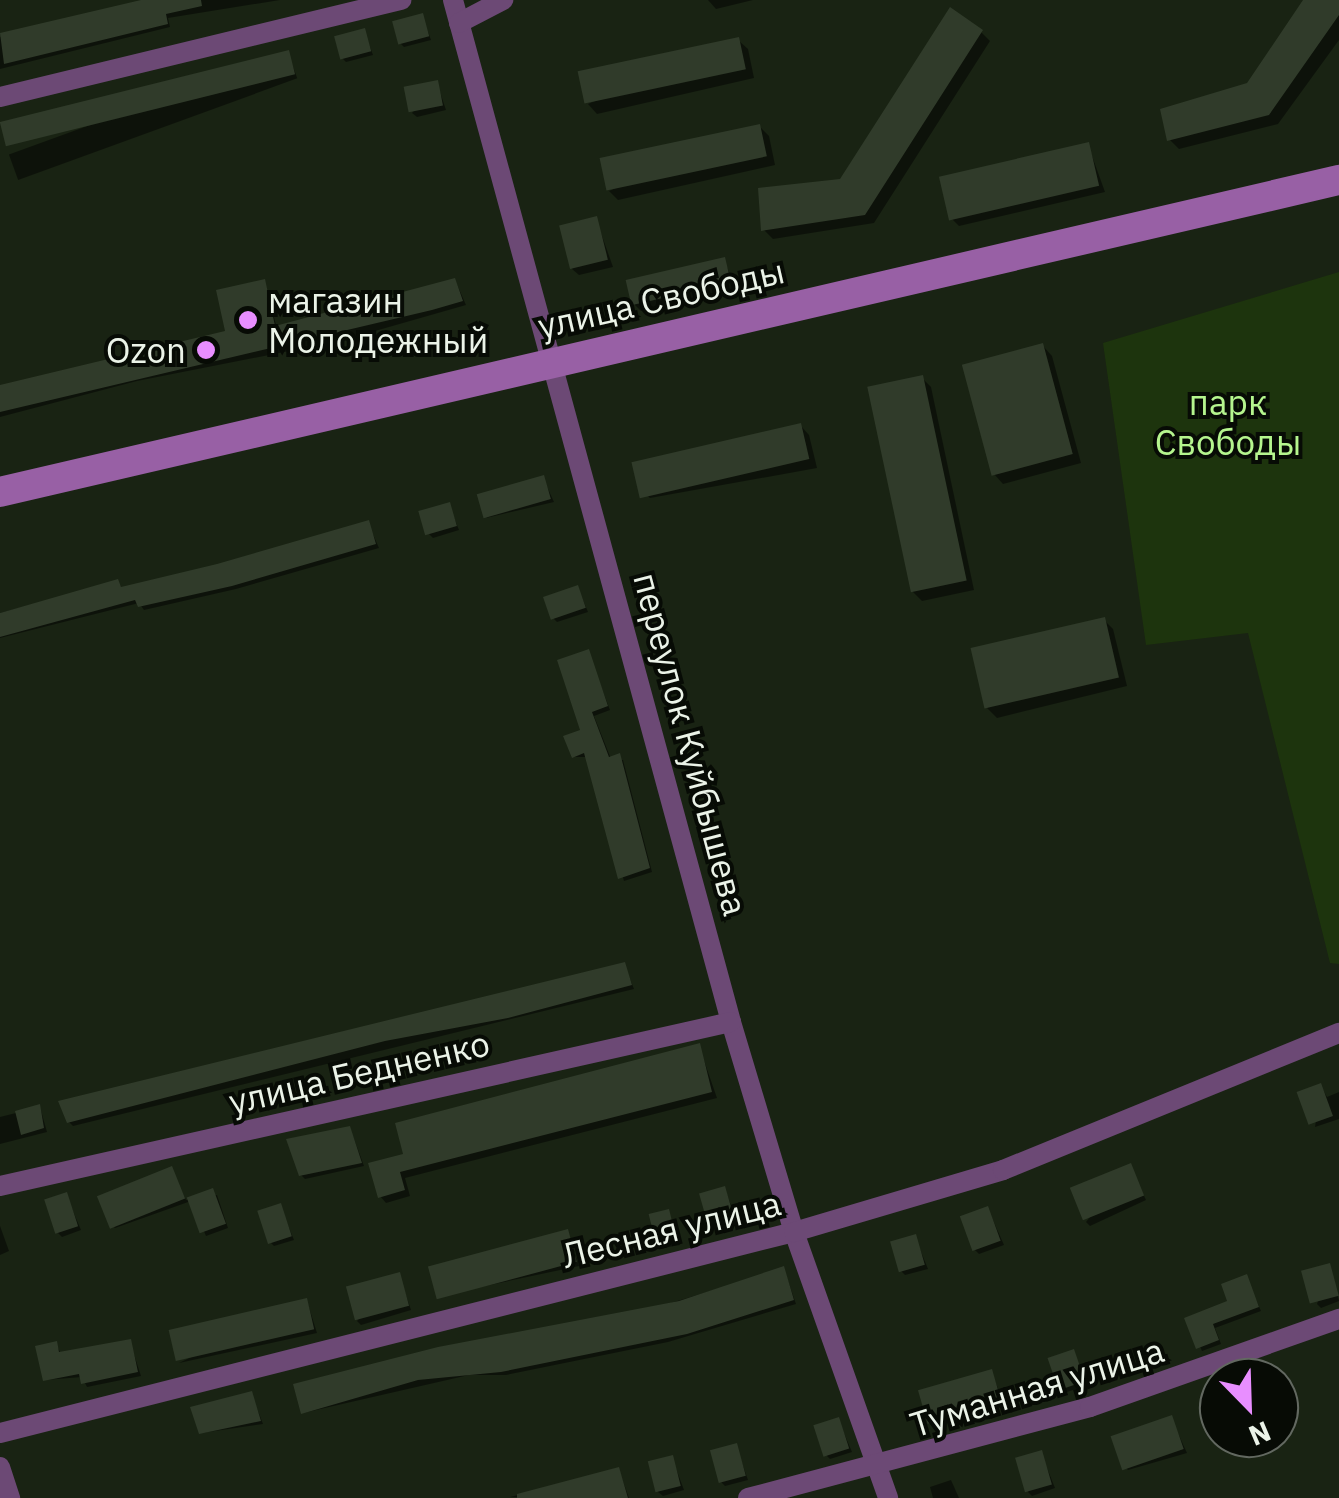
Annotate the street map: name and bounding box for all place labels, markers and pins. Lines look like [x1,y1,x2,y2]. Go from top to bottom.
place label: магазин Молодежный [268,279,488,361]
marker: магазин Молодежный [237,309,259,331]
place label: Ozon [106,329,186,371]
marker: Ozon [195,339,217,361]

